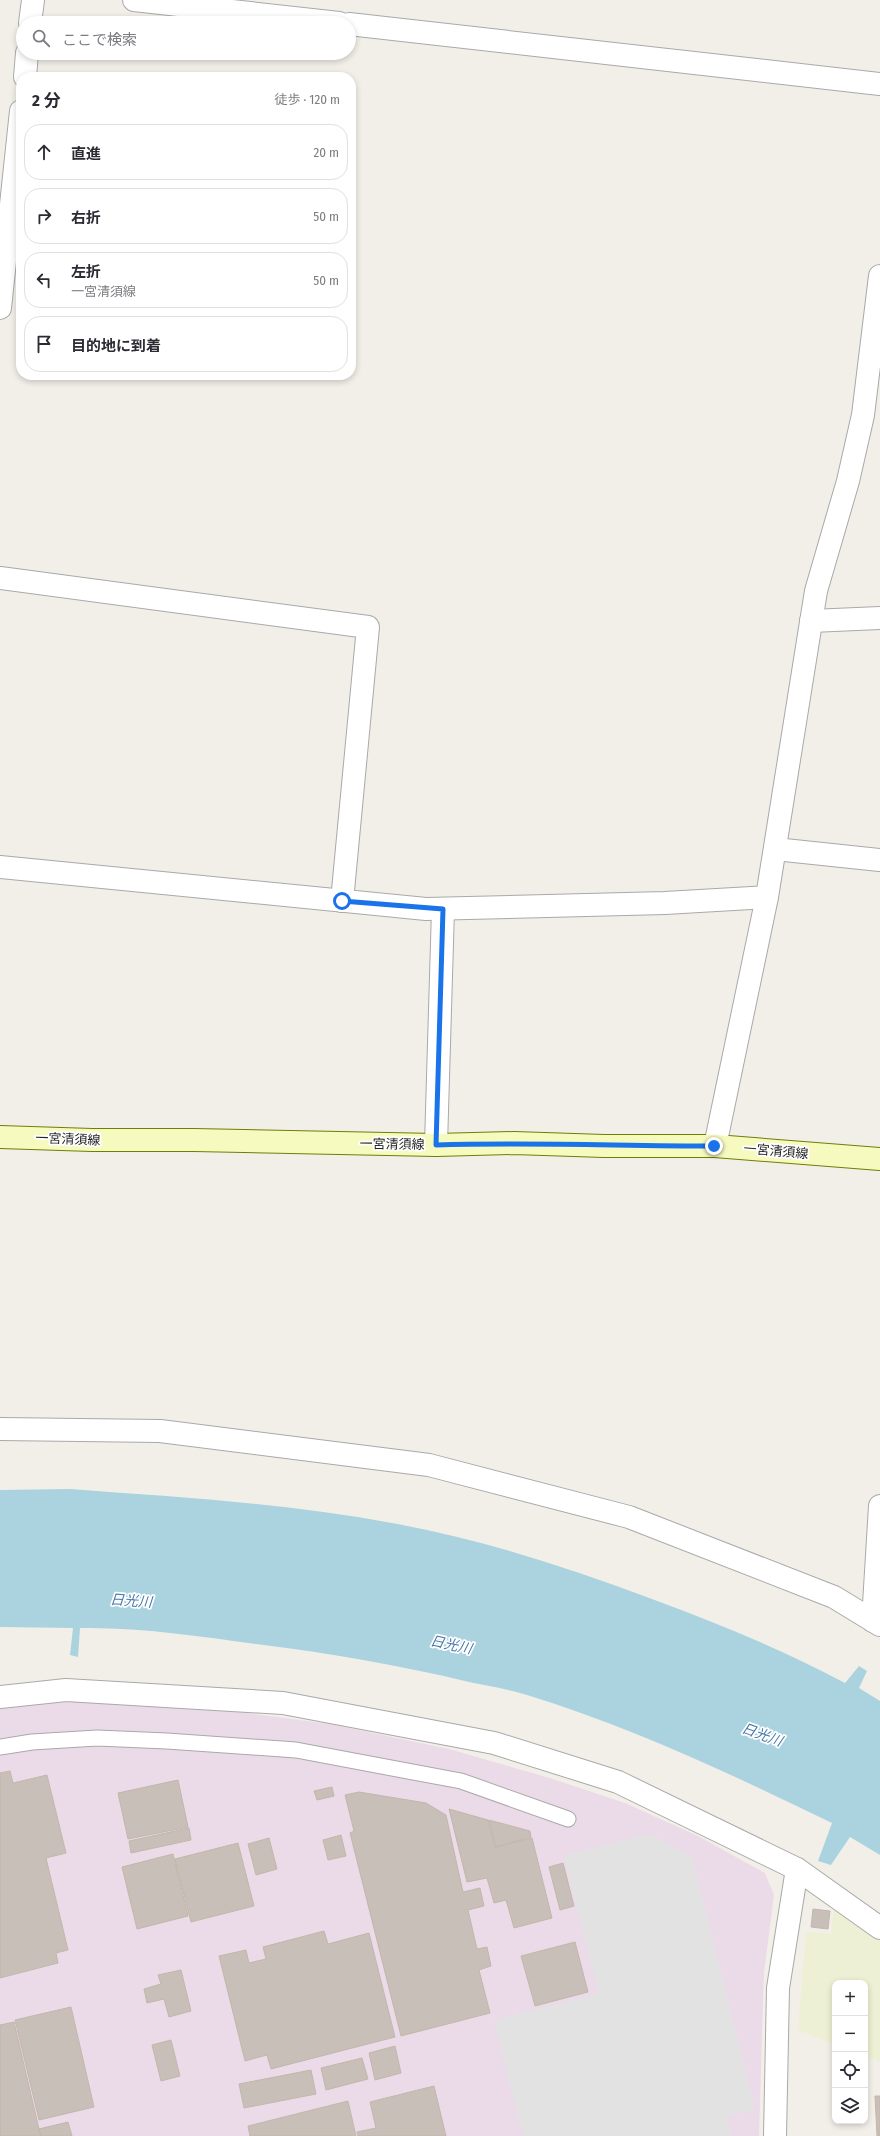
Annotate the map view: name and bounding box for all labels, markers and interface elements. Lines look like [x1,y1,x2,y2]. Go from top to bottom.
search box [16,16,356,60]
icon: search [30,27,52,49]
text: ここで検索 [62,31,137,49]
text: 2 分 [32,90,60,111]
text: 徒歩 · 120 m [275,92,340,107]
icon: ahead [33,141,55,163]
text: 直進 [71,145,101,163]
text: 20 m [313,145,339,160]
icon: right [33,205,55,227]
text: 右折 [71,209,101,227]
text: 50 m [313,209,339,224]
text: 左折 [71,263,101,281]
icon: left [33,269,55,291]
text: 50 m [313,273,339,288]
text: 一宮清須線 [71,284,136,299]
icon: arrive [33,333,55,355]
text: 目的地に到着 [71,337,161,355]
route start [333,892,351,910]
street label: 一宮清須線 [35,1130,101,1148]
street label: 一宮清須線 [359,1136,425,1152]
route end [705,1137,723,1155]
street label: 一宮清須線 [743,1141,809,1161]
water label: 日光川 [109,1591,155,1611]
water label: 日光川 [429,1632,475,1658]
water label: 日光川 [739,1720,787,1751]
map controls [832,1980,868,2124]
button: + [832,1980,868,2016]
button: − [832,2016,868,2052]
button: locate [832,2052,868,2088]
button: layers [832,2088,868,2124]

